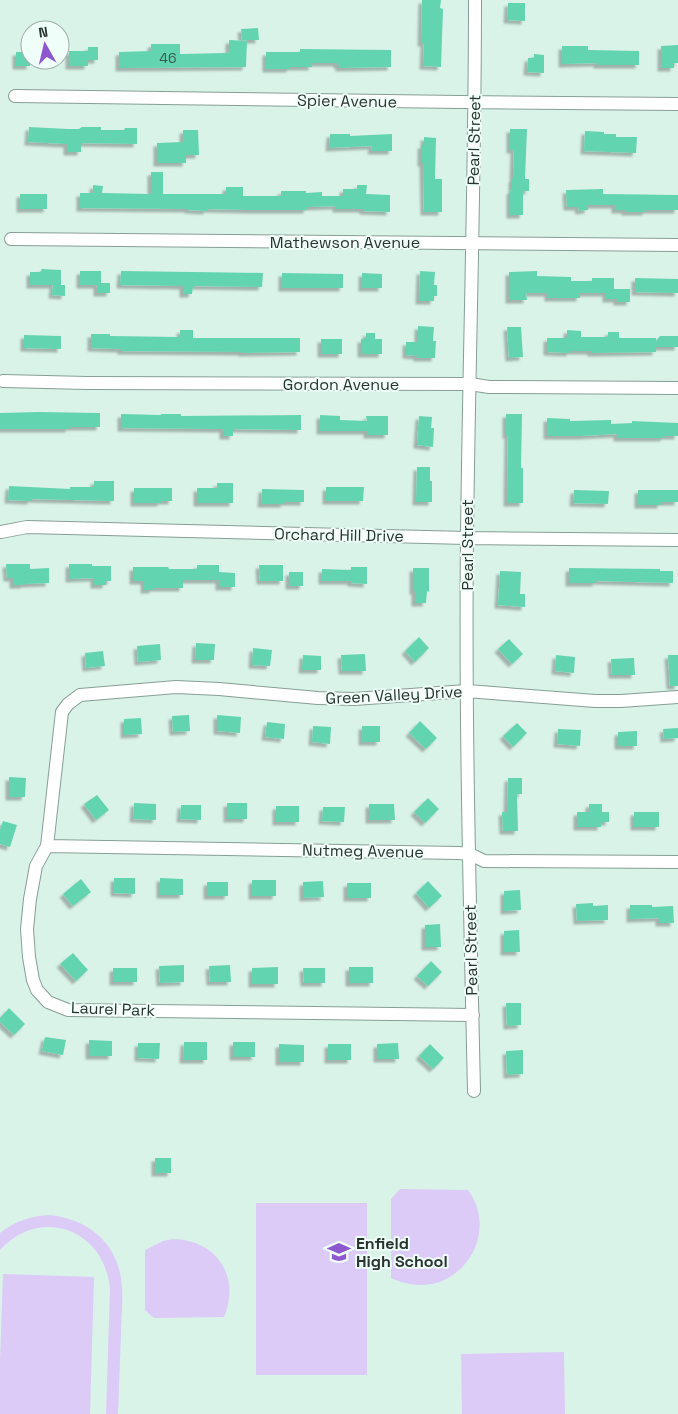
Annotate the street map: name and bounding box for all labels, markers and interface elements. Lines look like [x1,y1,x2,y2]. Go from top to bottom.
north arrow [20,20,70,70]
text: N [37,23,49,42]
house number: 46 [159,49,177,67]
street label: Spier Avenue [297,90,397,112]
street label: Pearl Street [463,94,485,186]
street label: Mathewson Avenue [270,232,420,253]
street label: Gordon Avenue [283,374,399,395]
street label: Pearl Street [457,500,478,590]
street label: Orchard Hill Drive [274,523,404,547]
street label: Green Valley Drive [325,681,463,709]
street label: Nutmeg Avenue [302,839,424,863]
street label: Pearl Street [460,904,482,996]
street label: Laurel Park [71,997,156,1021]
place label: Enfield High School [356,1233,448,1272]
school or university icon: Enfield High School [326,1239,352,1265]

